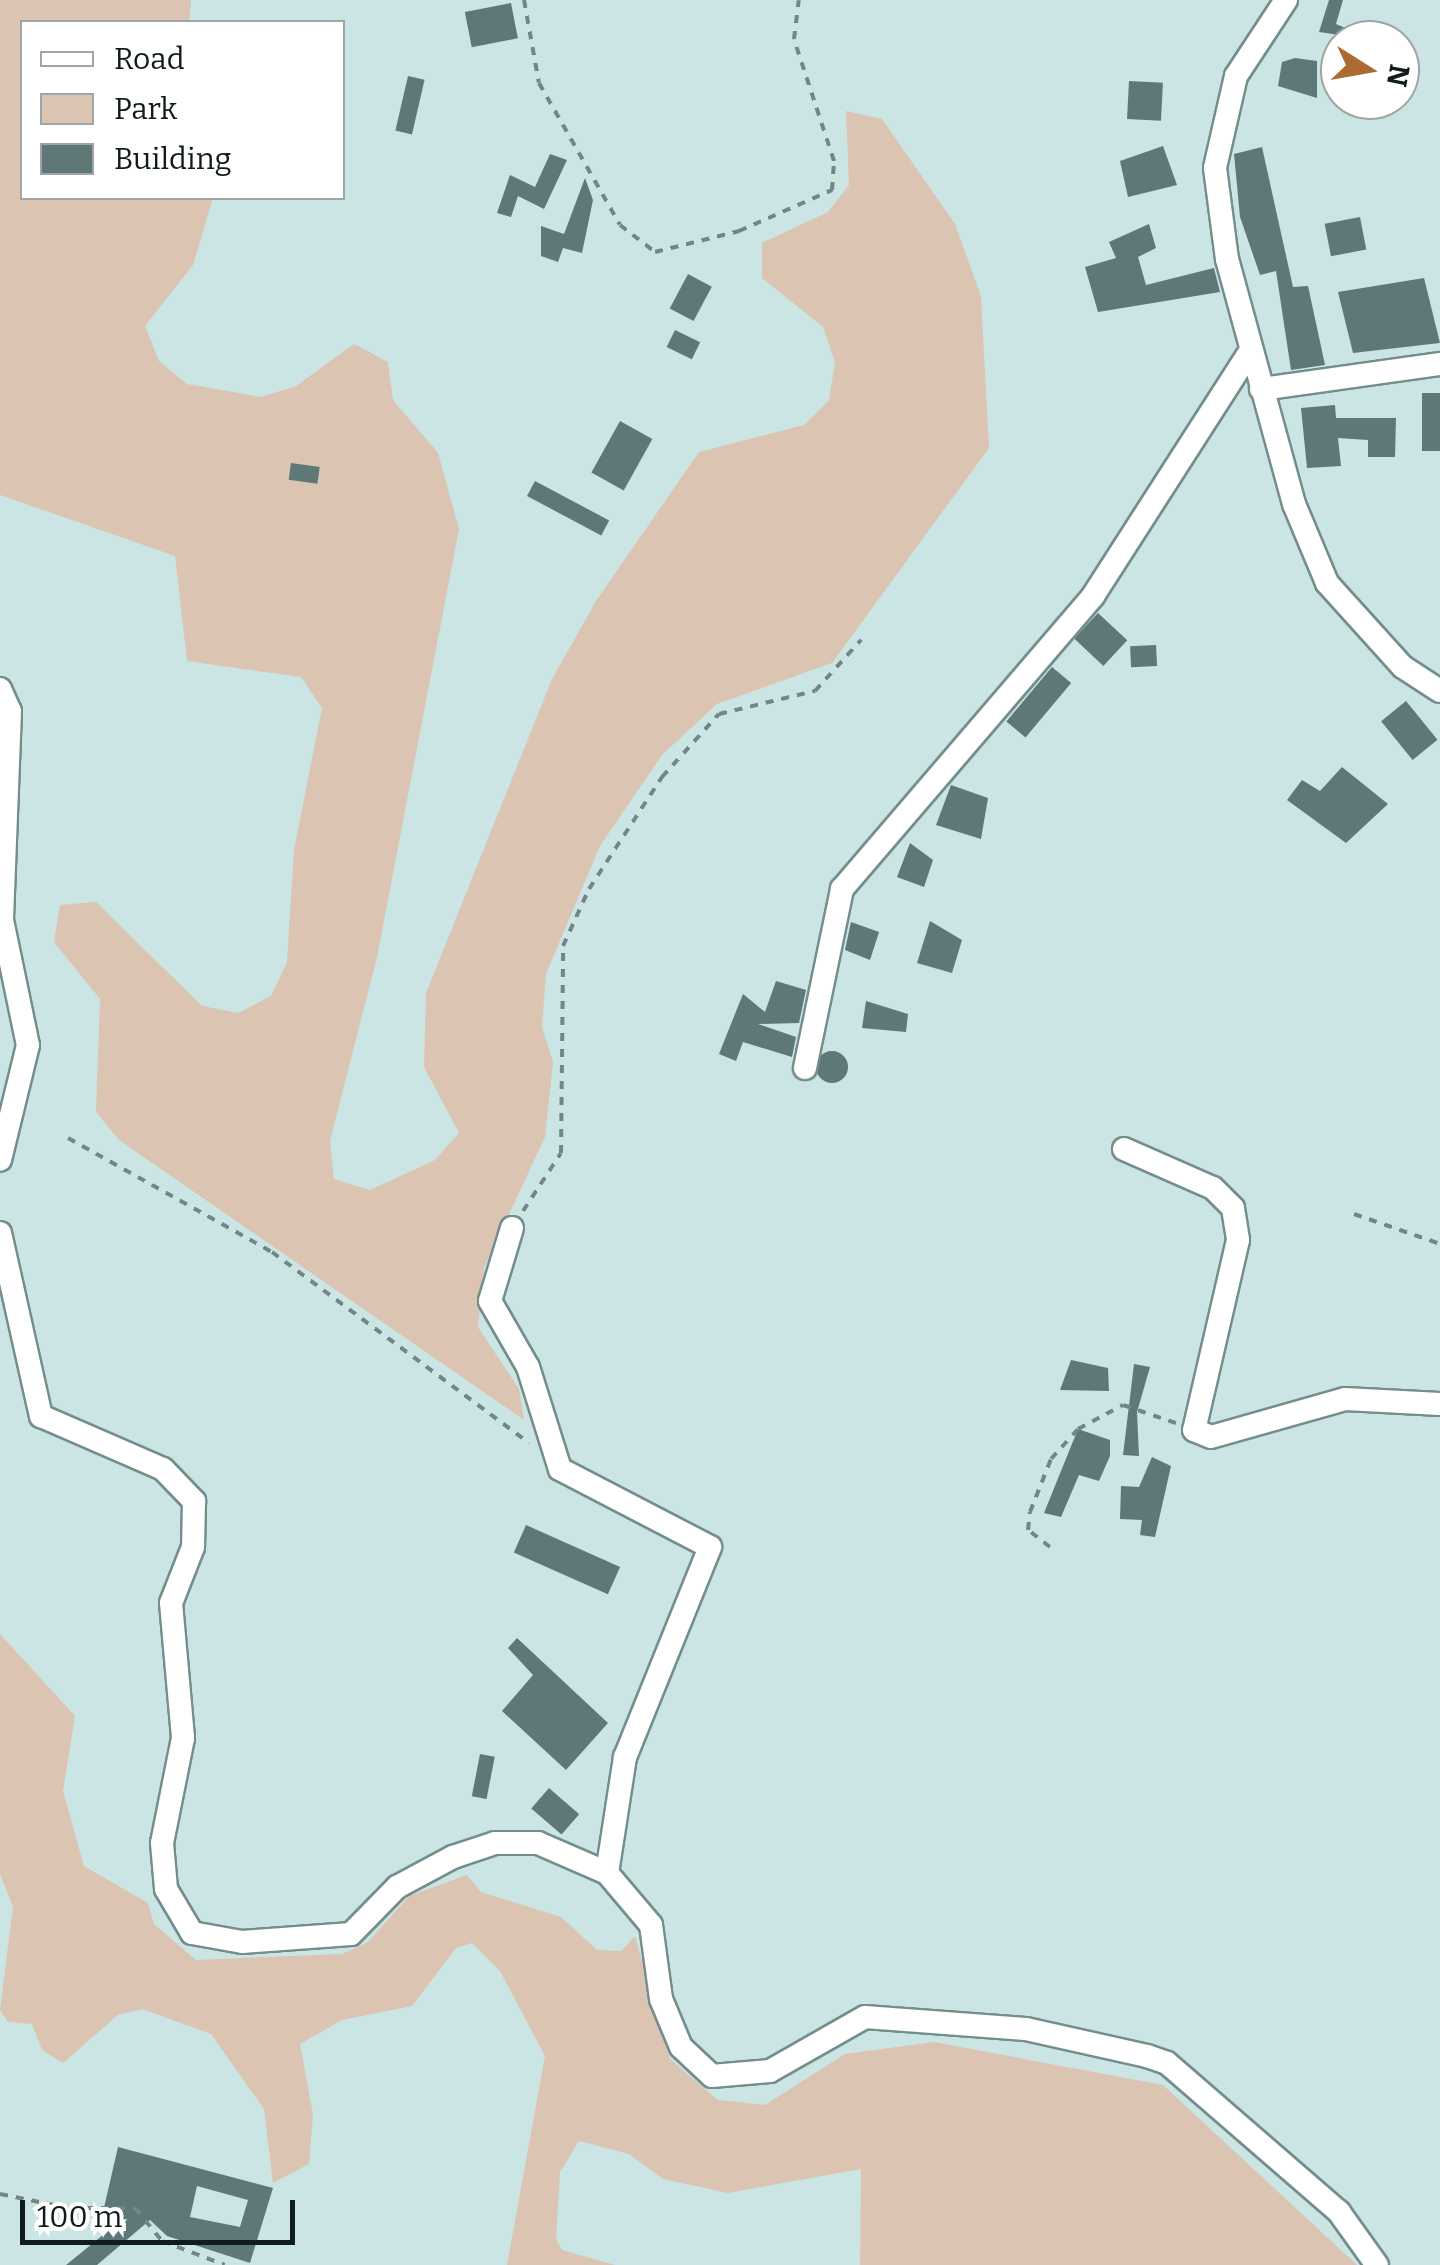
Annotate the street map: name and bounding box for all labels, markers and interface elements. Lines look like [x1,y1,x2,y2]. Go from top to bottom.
legend [20,20,345,200]
north arrow [1320,20,1420,120]
text: Road [114,41,185,77]
text: N [1380,62,1416,89]
text: Park [114,91,177,127]
text: Building [114,141,232,177]
scale bar [25,2180,300,2242]
text: 100 m [37,2199,122,2235]

